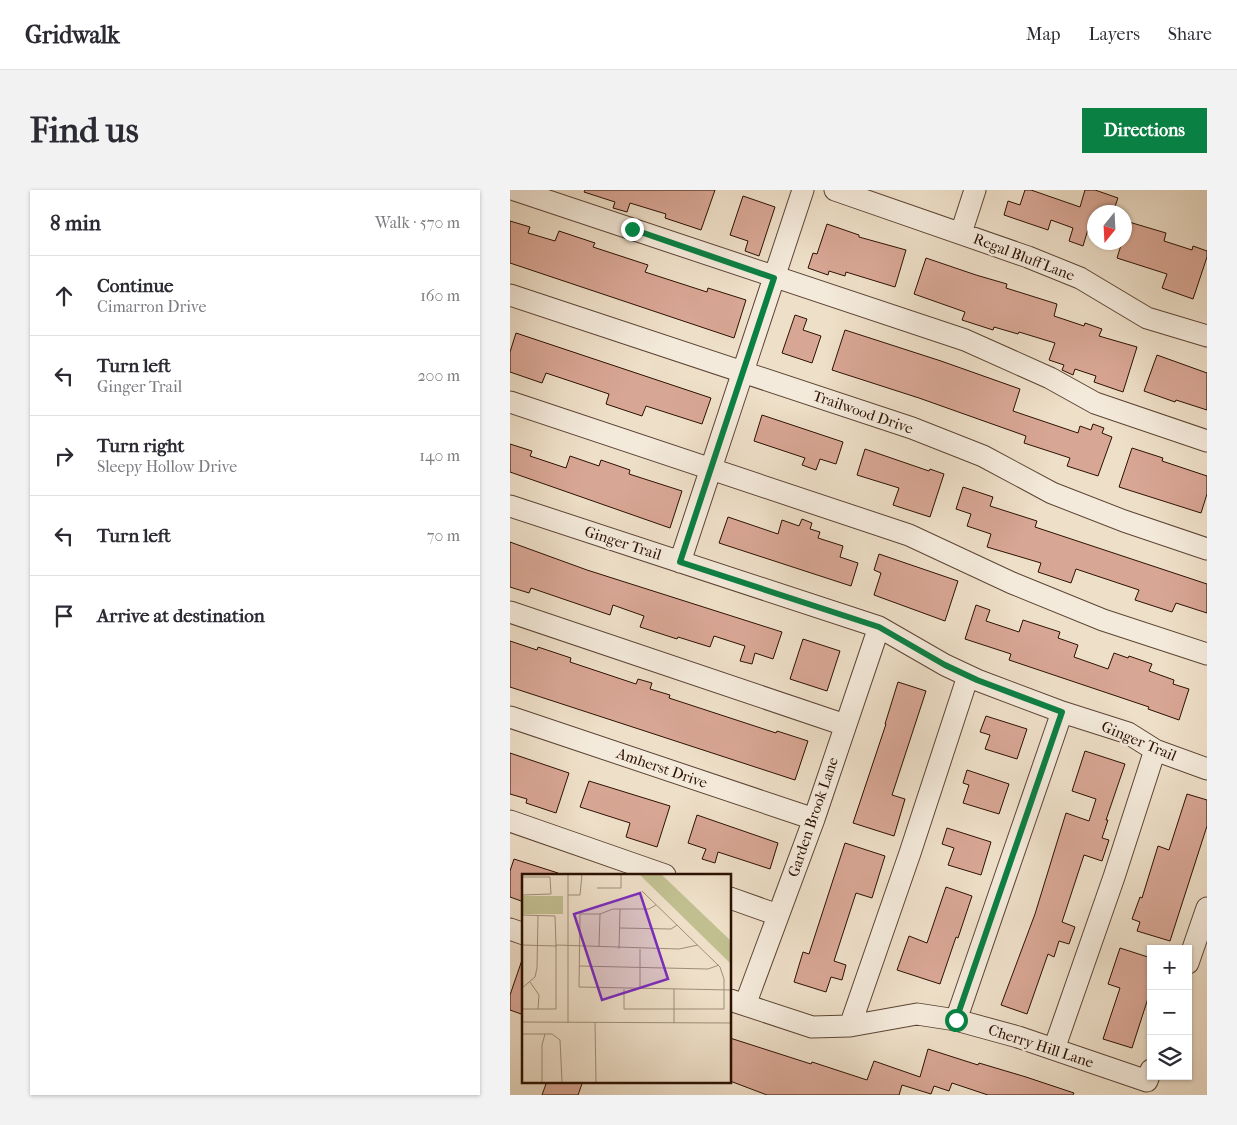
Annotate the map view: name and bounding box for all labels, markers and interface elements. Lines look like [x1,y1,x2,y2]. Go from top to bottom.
text: Gridwalk [25,21,120,49]
text: Map [1026,24,1060,45]
text: Layers [1088,24,1140,45]
text: Share [1168,24,1212,45]
button: Directions [1082,108,1207,153]
text: Find us [30,110,139,151]
north arrow [1087,205,1132,250]
text: 8 min [50,211,101,235]
text: Walk · 570 m [375,213,460,232]
route end [621,218,644,241]
street label: Regal Bluff Lane [971,229,1078,285]
text: Continue [97,275,173,297]
icon: ahead [50,282,78,310]
text: 160 m [420,286,460,305]
text: Cimarron Drive [97,297,206,316]
text: Turn left [97,355,171,377]
icon: left [50,362,78,390]
text: 200 m [417,366,460,385]
text: Ginger Trail [97,377,182,396]
street label: Trailwood Drive [810,386,916,438]
text: Turn right [97,435,184,457]
icon: right [50,442,78,470]
text: 140 m [419,446,460,465]
text: Sleepy Hollow Drive [97,457,237,476]
icon: left [50,522,78,550]
street label: Ginger Trail [582,522,664,564]
text: Turn left [97,525,171,547]
text: 70 m [427,526,460,545]
icon: arrive [50,602,78,630]
text: Arrive at destination [97,605,265,627]
street label: Ginger Trail [1099,717,1179,765]
street label: Amherst Drive [613,744,710,792]
street label: Garden Brook Lane [784,754,842,879]
inset map [522,874,731,1082]
map controls [1147,945,1192,1080]
button: + [1147,945,1192,990]
button: − [1147,990,1192,1035]
route start [945,1009,968,1032]
street label: Cherry Hill Lane [986,1020,1097,1072]
button: layers [1147,1035,1192,1080]

